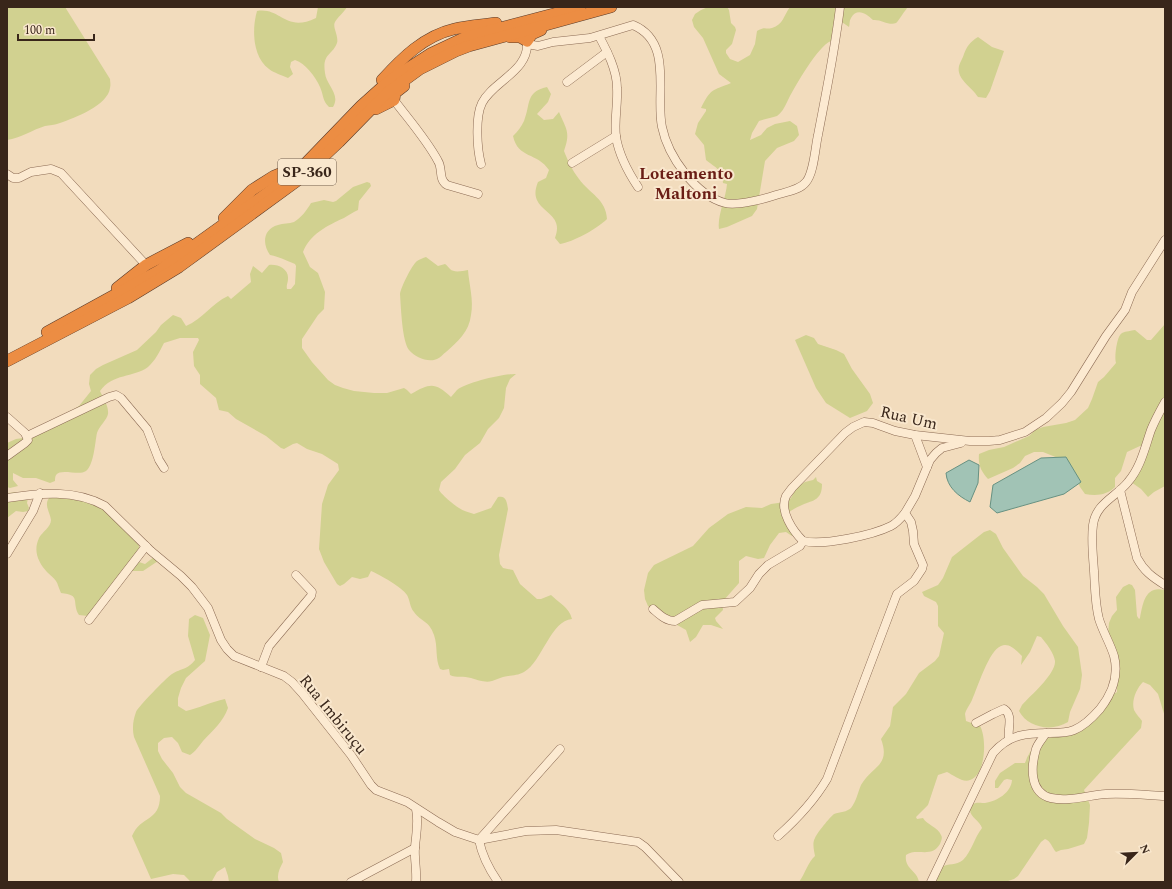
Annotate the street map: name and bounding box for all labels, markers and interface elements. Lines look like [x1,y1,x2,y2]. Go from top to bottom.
scale bar [18,16,94,42]
text: 100 m [24,21,55,40]
road number: SP-360 [278,159,336,185]
district label: Loteamento Maltoni [639,161,733,207]
street label: Rua Um [878,400,940,436]
street label: Rua Imbiruçu [293,669,373,760]
north arrow [1116,833,1156,873]
text: N [1135,842,1154,857]

